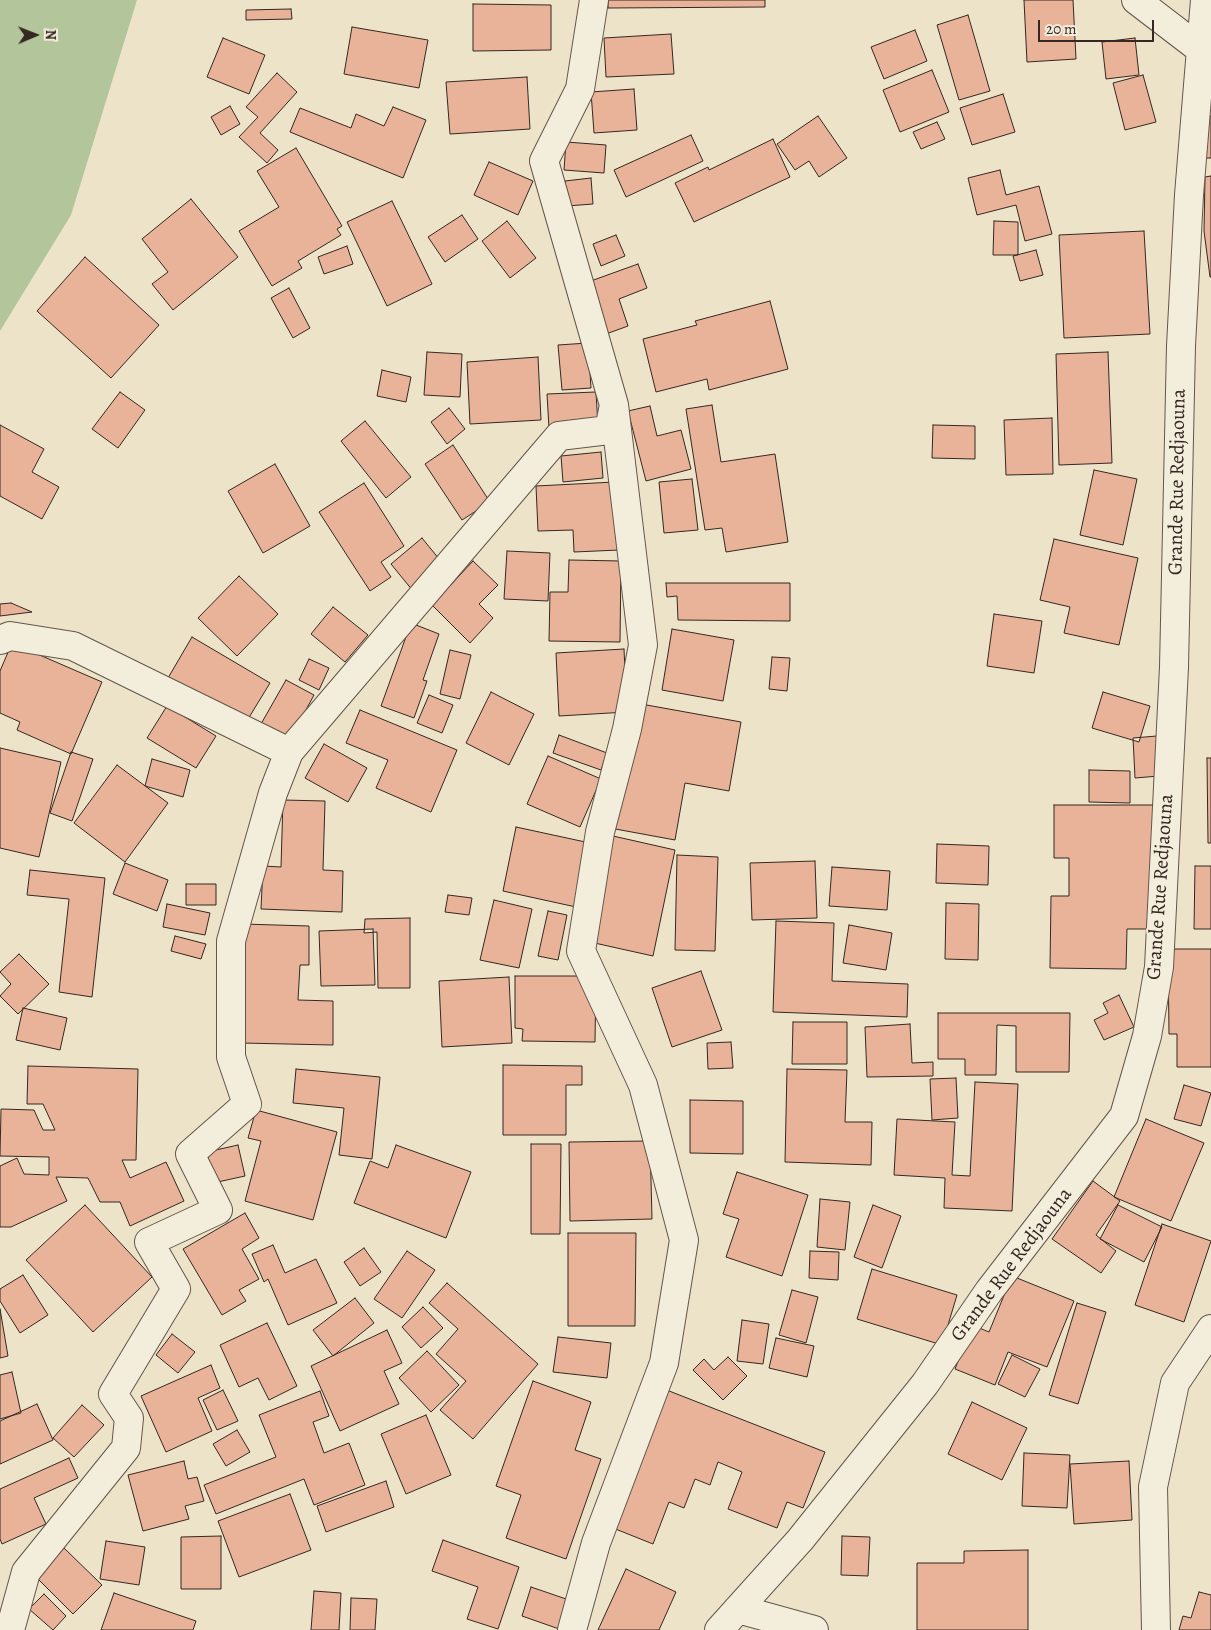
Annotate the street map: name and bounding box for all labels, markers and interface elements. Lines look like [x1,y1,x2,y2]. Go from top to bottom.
north arrow [10,10,60,60]
scale bar [1041,10,1157,42]
text: 20 m [1046,19,1077,39]
text: N [41,29,60,40]
street label: Grande Rue Redjaouna [1164,389,1192,575]
street label: Grande Rue Redjaouna [1143,793,1179,981]
street label: Grande Rue Redjaouna [946,1183,1078,1347]

